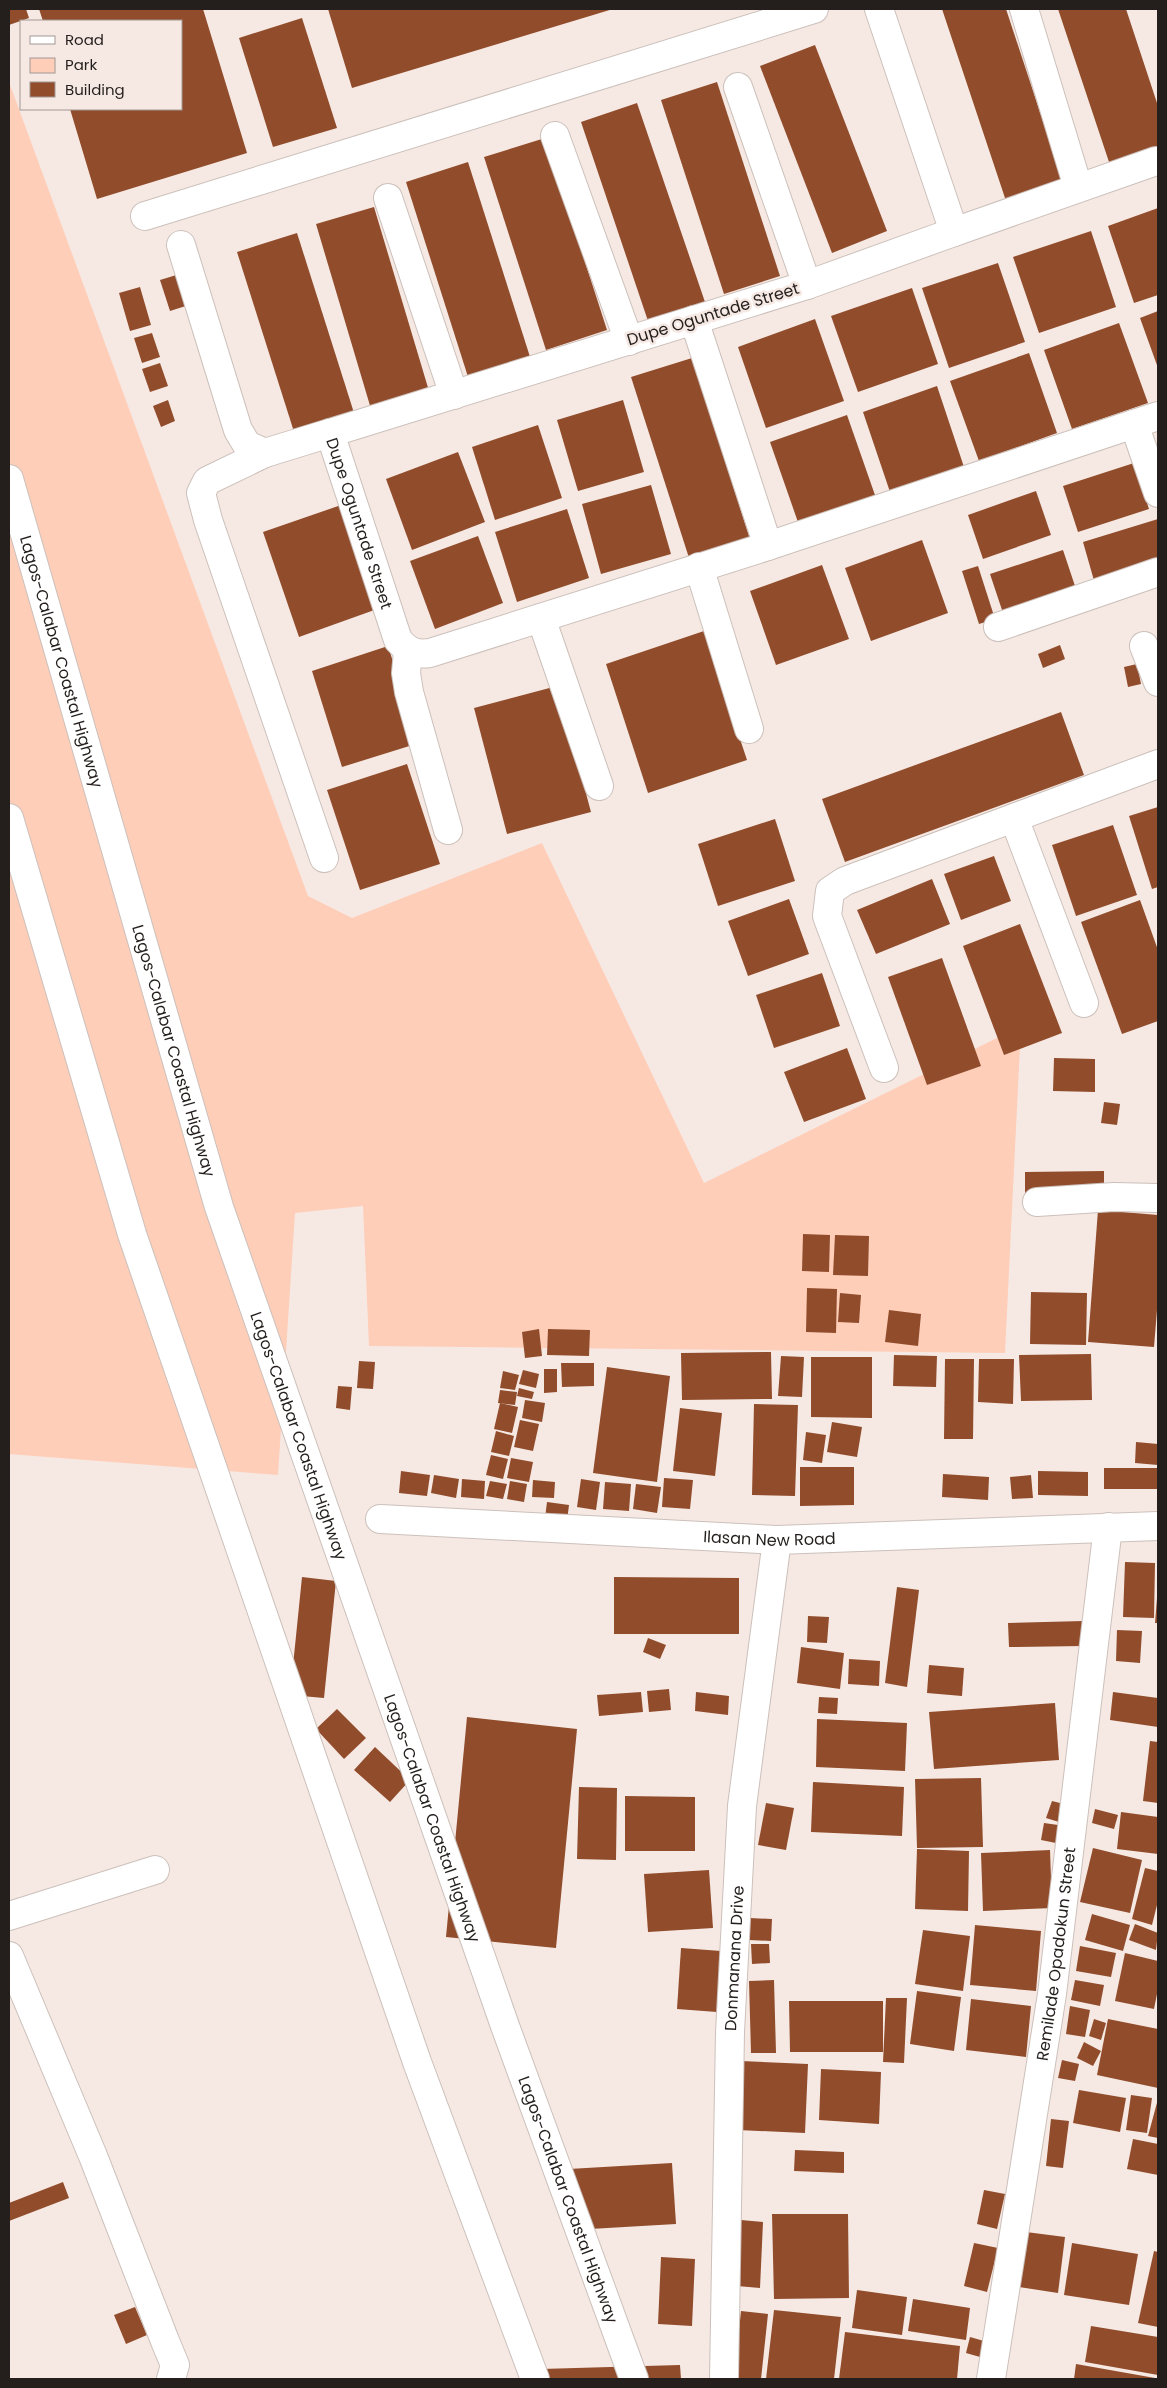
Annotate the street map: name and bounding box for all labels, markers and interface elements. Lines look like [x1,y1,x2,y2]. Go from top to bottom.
legend [20,20,182,110]
text: Road [65,29,104,50]
text: Park [65,54,97,75]
text: Building [65,79,125,100]
street label: Dupe Oguntade Street [624,277,802,351]
street label: Dupe Oguntade Street [321,435,399,612]
street label: Lagos-Calabar Coastal Highway [14,533,109,790]
street label: Lagos-Calabar Coastal Highway [127,922,221,1180]
street label: Lagos-Calabar Coastal Highway [245,1308,353,1563]
street label: Ilasan New Road [703,1525,836,1552]
street label: Lagos-Calabar Coastal Highway [378,1691,486,1945]
street label: Remilade Opadokun Street [1030,1846,1081,2062]
street label: Donmanana Drive [719,1885,749,2032]
street label: Lagos-Calabar Coastal Highway [513,2073,624,2326]

